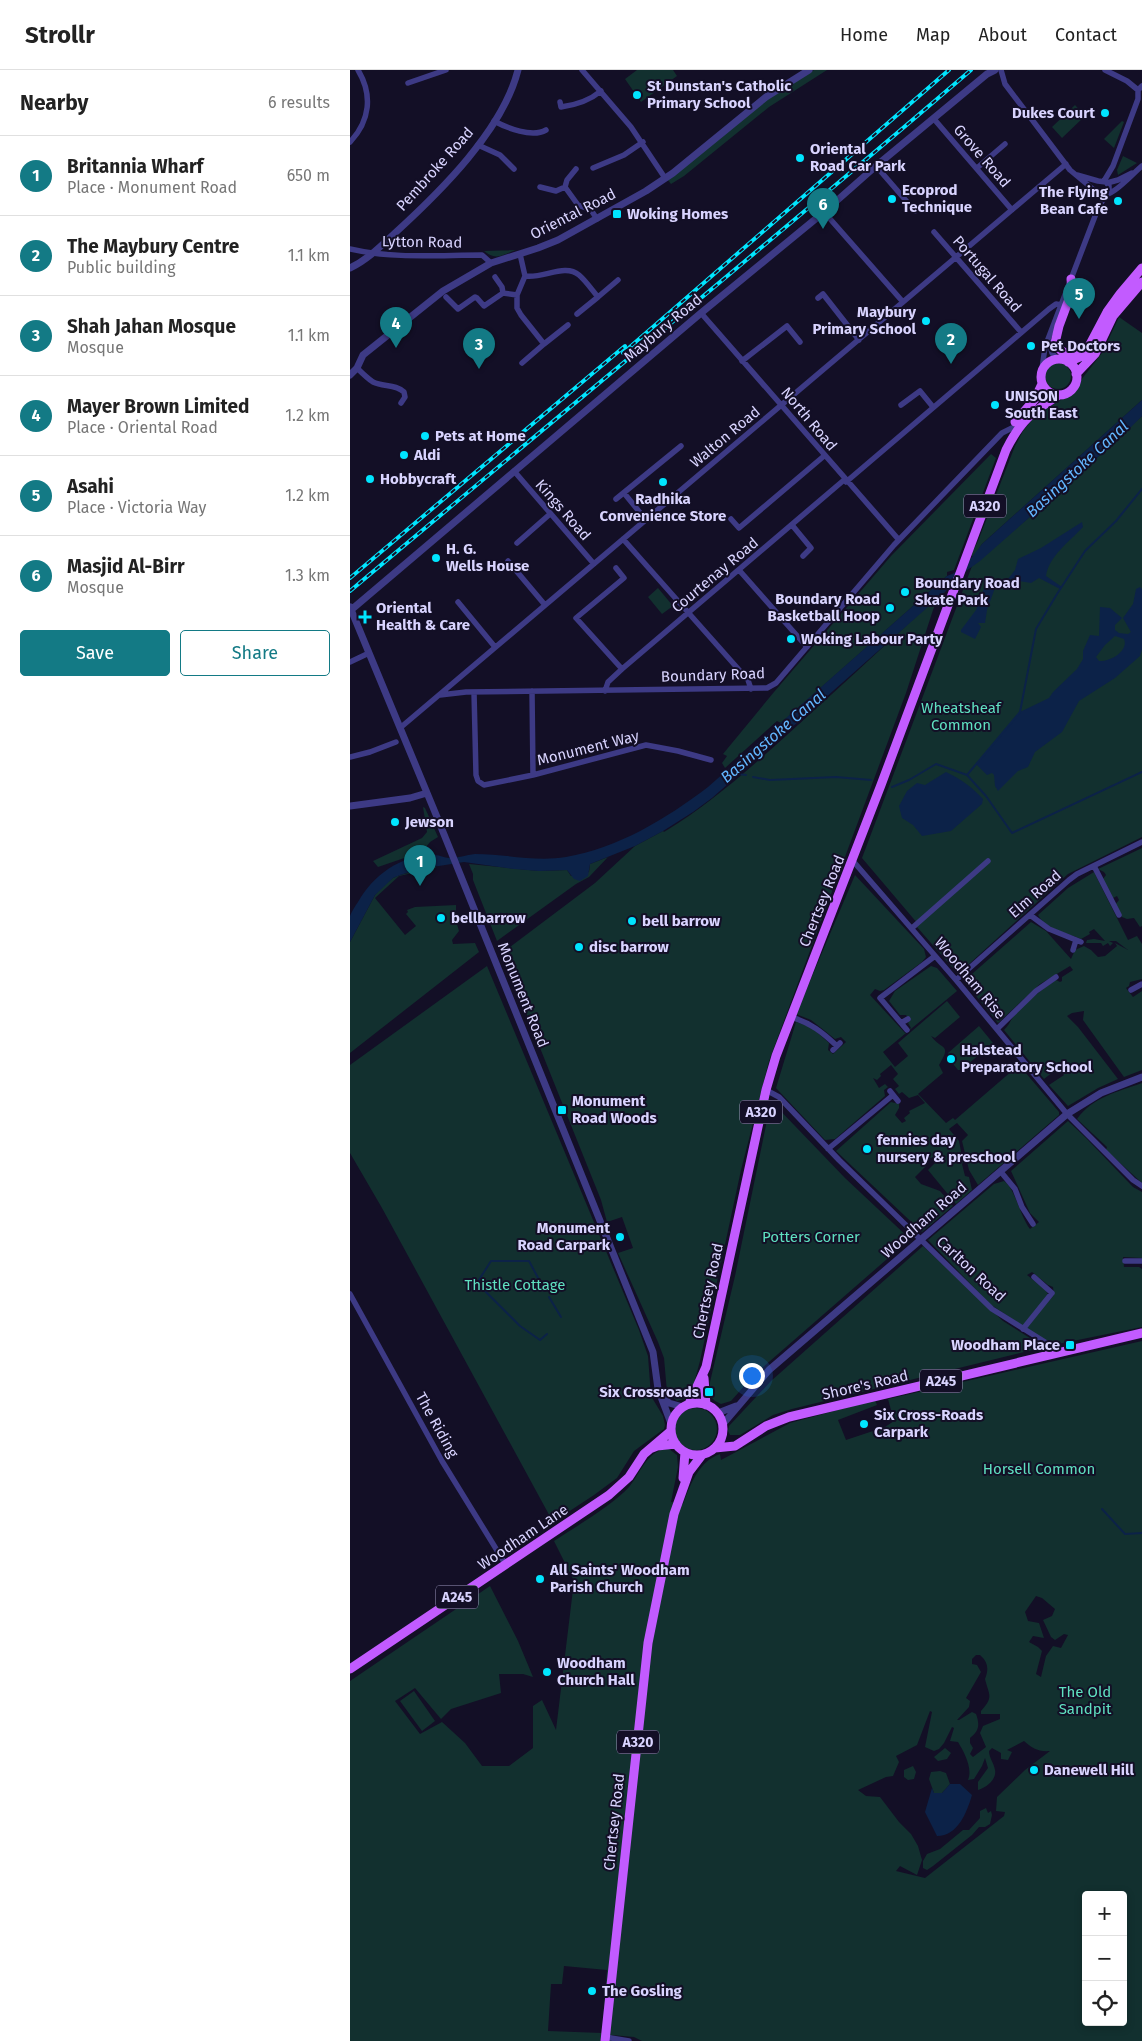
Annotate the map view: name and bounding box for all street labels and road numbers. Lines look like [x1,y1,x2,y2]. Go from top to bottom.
street label: Grove Road [950,121,1014,191]
street label: Pembroke Road [393,123,477,215]
street label: Oriental Road [527,185,619,243]
street label: Lytton Road [382,232,462,252]
street label: Portugal Road [949,232,1025,316]
street label: Maybury Road [620,290,706,366]
street label: North Road [777,384,841,454]
street label: Walton Road [686,403,764,471]
street label: Kings Road [532,476,594,544]
road number: A320 [964,494,1006,518]
street label: Courtenay Road [668,534,762,616]
street label: Boundary Road [661,664,765,686]
street label: Monument Way [535,726,641,769]
street label: Chertsey Road [795,852,849,950]
street label: Elm Road [1005,866,1065,922]
street label: Woodham Rise [931,934,1009,1022]
street label: Monument Road [494,940,552,1050]
road number: A320 [740,1100,782,1124]
street label: Woodham Road [878,1178,970,1262]
street label: Carlton Road [933,1232,1009,1306]
street label: Chertsey Road [689,1241,727,1341]
street label: Shore's Road [820,1366,910,1404]
road number: A245 [920,1370,962,1392]
street label: The Riding [412,1389,462,1461]
street label: Woodham Lane [474,1500,572,1574]
road number: A245 [436,1585,478,1608]
road number: A320 [617,1730,659,1754]
street label: Chertsey Road [600,1773,628,1871]

